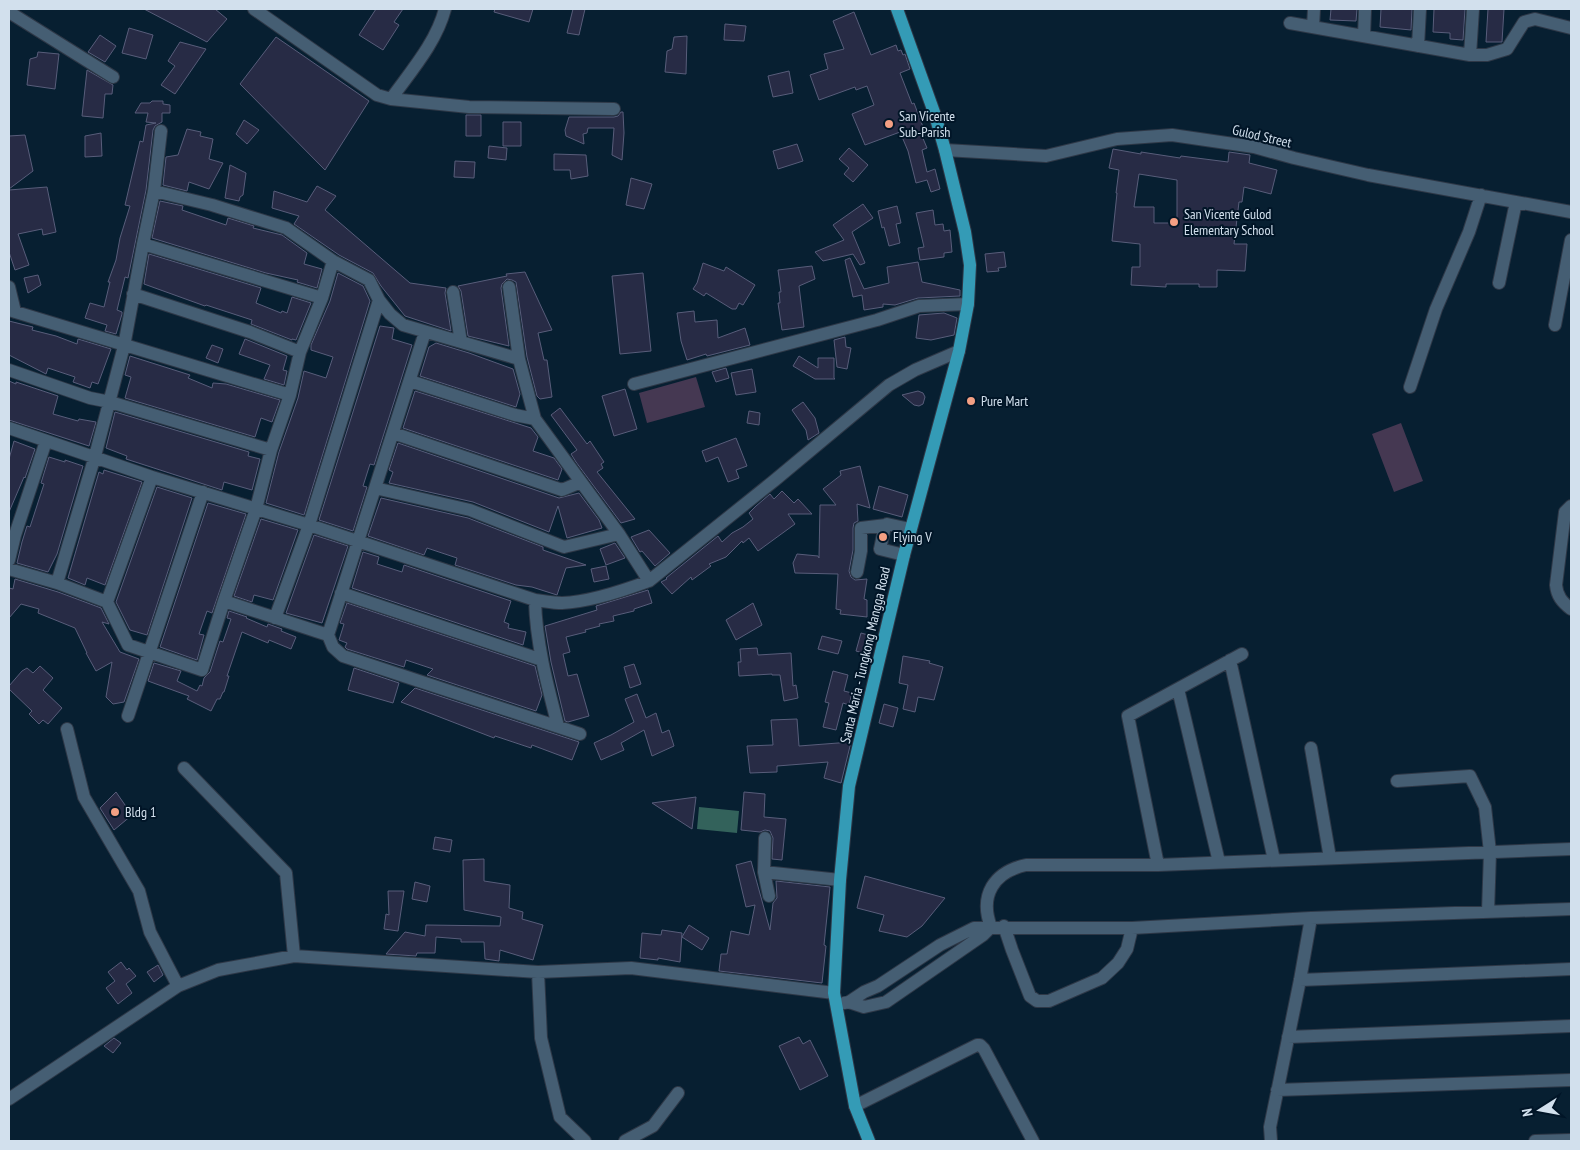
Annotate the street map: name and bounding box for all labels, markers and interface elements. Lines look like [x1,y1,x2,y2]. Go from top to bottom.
place label: San Vicente Sub-Parish [899,107,955,141]
marker: San Vicente Sub-Parish [883,118,895,130]
street label: Gulod Street [1231,120,1294,152]
place label: San Vicente Gulod Elementary School [1184,205,1274,239]
marker: San Vicente Gulod Elementary School [1168,216,1180,228]
place label: Pure Mart [981,392,1028,410]
marker: Pure Mart [965,395,977,407]
place label: Flying V [893,528,932,546]
marker: Flying V [877,531,889,543]
street label: Santa Maria - Tungkong Mangga Road [836,565,894,745]
place label: Bldg 1 [125,803,156,821]
marker: Bldg 1 [109,806,121,818]
north arrow [1515,1085,1565,1135]
text: N [1518,1107,1537,1118]

